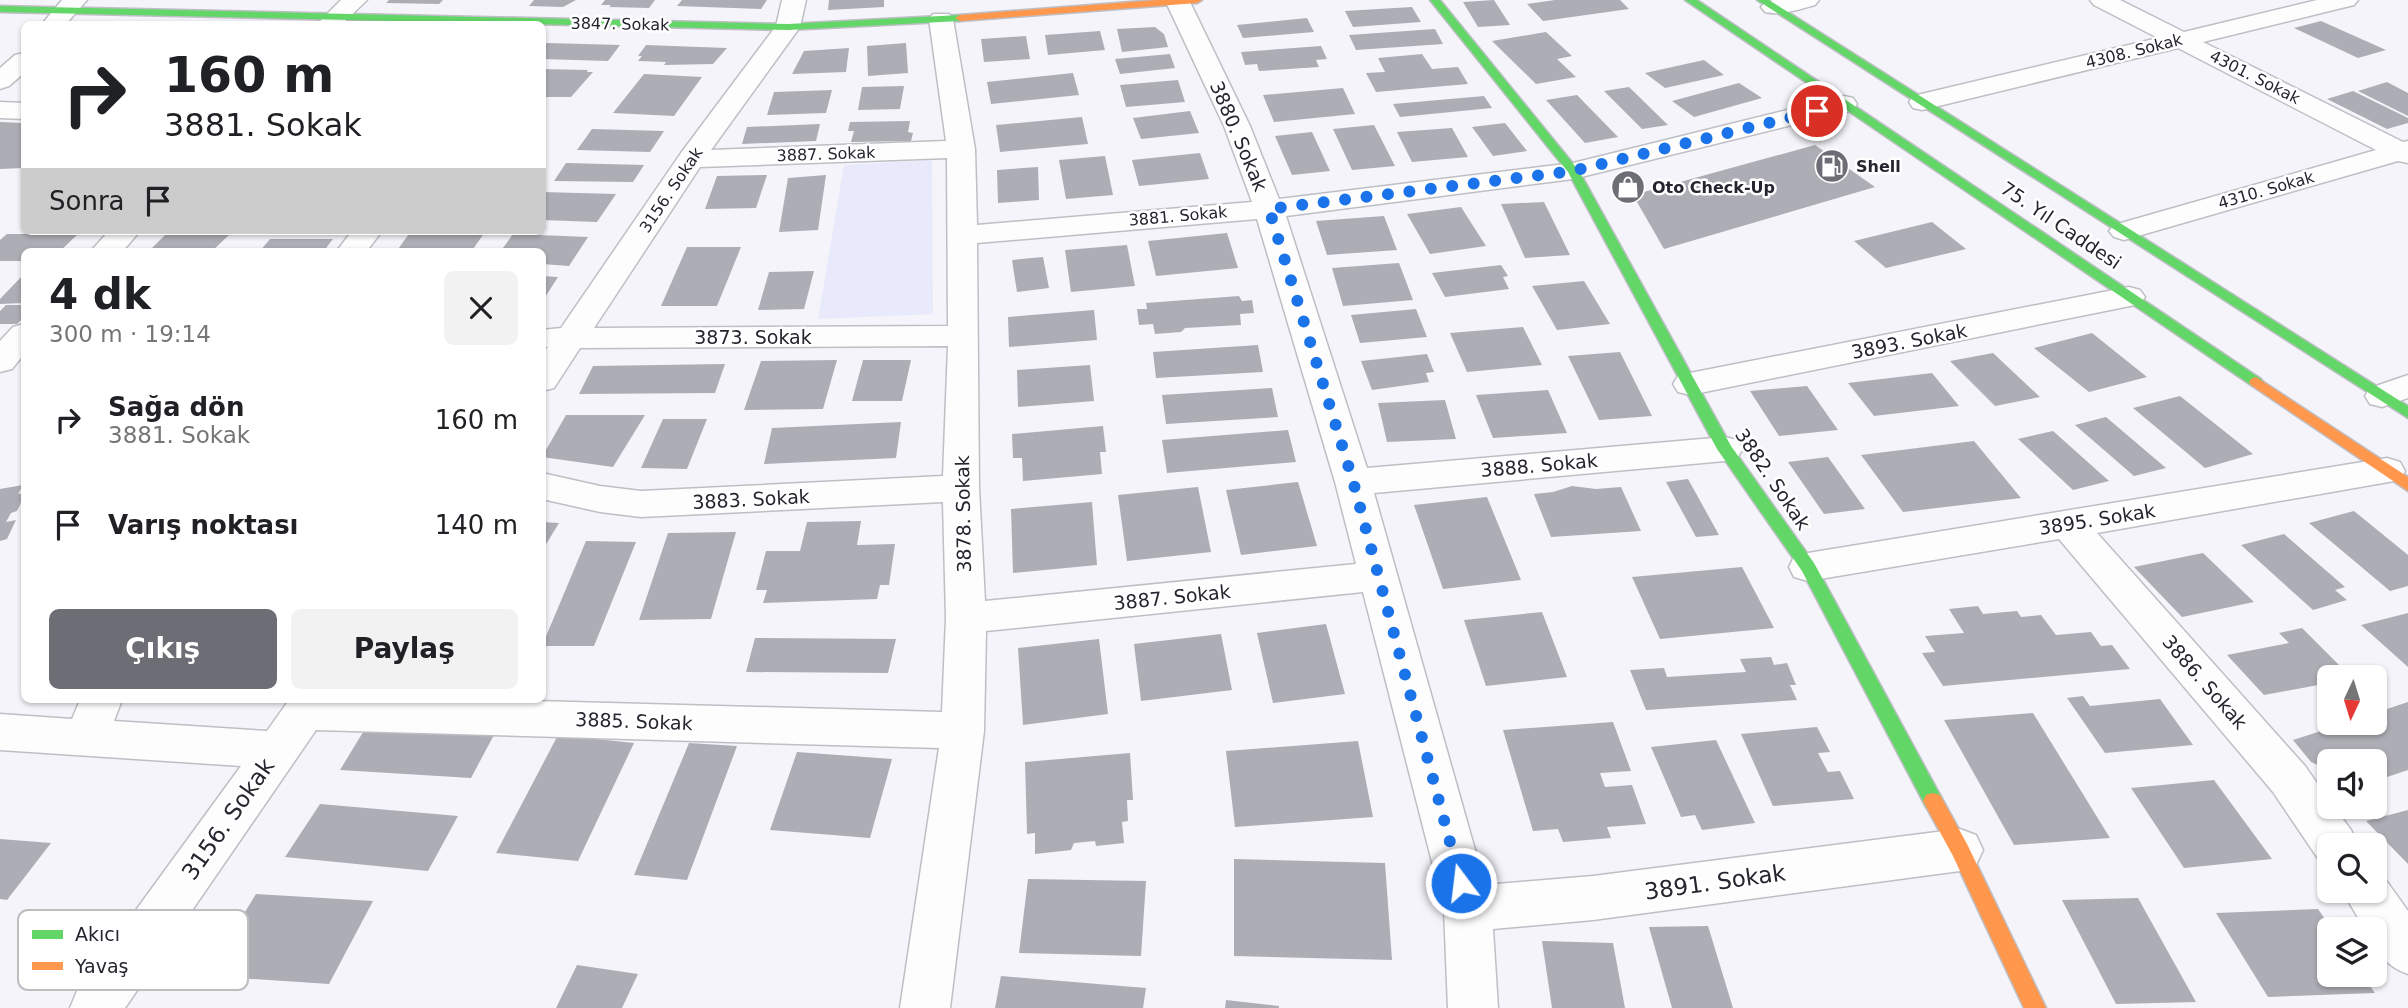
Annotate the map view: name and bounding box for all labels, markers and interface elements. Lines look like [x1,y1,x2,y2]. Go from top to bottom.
street label: 3847. Sokak [570,14,670,34]
street label: 4308. Sokak [2084,30,2185,72]
street label: 4301. Sokak [2207,46,2304,108]
text: 160 m [164,47,334,104]
icon: right [49,49,140,140]
street label: 3880. Sokak [1206,78,1272,194]
pin [1787,81,1847,141]
icon: arrive [1798,92,1836,130]
text: 3881. Sokak [164,106,362,144]
street label: 3156. Sokak [635,143,707,236]
street label: 3887. Sokak [776,143,876,165]
fuel station icon: Shell [1813,147,1851,185]
place label: Shell [1856,157,1901,176]
street label: 4310. Sokak [2216,167,2317,213]
shop icon: Oto Check-Up [1609,168,1647,206]
street label: 75. Yıl Caddesi [1997,177,2125,273]
place label: Oto Check-Up [1652,178,1775,197]
icon: arrive [139,182,177,220]
text: Sonra [49,186,125,216]
street label: 3881. Sokak [1128,202,1229,230]
text: 4 dk [49,270,151,319]
button: close [444,271,518,345]
street label: 3893. Sokak [1849,319,1969,363]
text: 300 m · 19:14 [49,321,211,347]
street label: 3873. Sokak [694,326,812,348]
text: Sağa dön [108,392,244,422]
icon: right [49,401,87,439]
text: 160 m [435,405,518,435]
text: 3881. Sokak [108,422,250,448]
street label: 3882. Sokak [1731,424,1815,534]
street label: 3888. Sokak [1480,449,1598,481]
street label: 3878. Sokak [951,455,975,573]
street label: 3883. Sokak [692,485,810,513]
street label: 3895. Sokak [2037,499,2157,539]
icon: arrive [49,506,87,544]
text: Varış noktası [108,510,299,540]
text: 140 m [435,510,518,540]
street label: 3887. Sokak [1112,580,1232,614]
button: Çıkış [49,609,277,689]
button: Paylaş [291,609,518,689]
street label: 3886. Sokak [2158,630,2252,734]
north arrow [2317,665,2387,735]
map controls [2317,665,2387,987]
street label: 3885. Sokak [575,708,693,734]
button: sound [2317,749,2387,819]
street label: 3156. Sokak [177,753,280,885]
button: search [2317,833,2387,903]
position arrow [1424,846,1498,920]
street label: 3891. Sokak [1643,859,1788,905]
legend [18,910,248,990]
button: layers [2317,917,2387,987]
text: Akıcı [75,923,120,945]
text: Yavaş [74,955,128,977]

